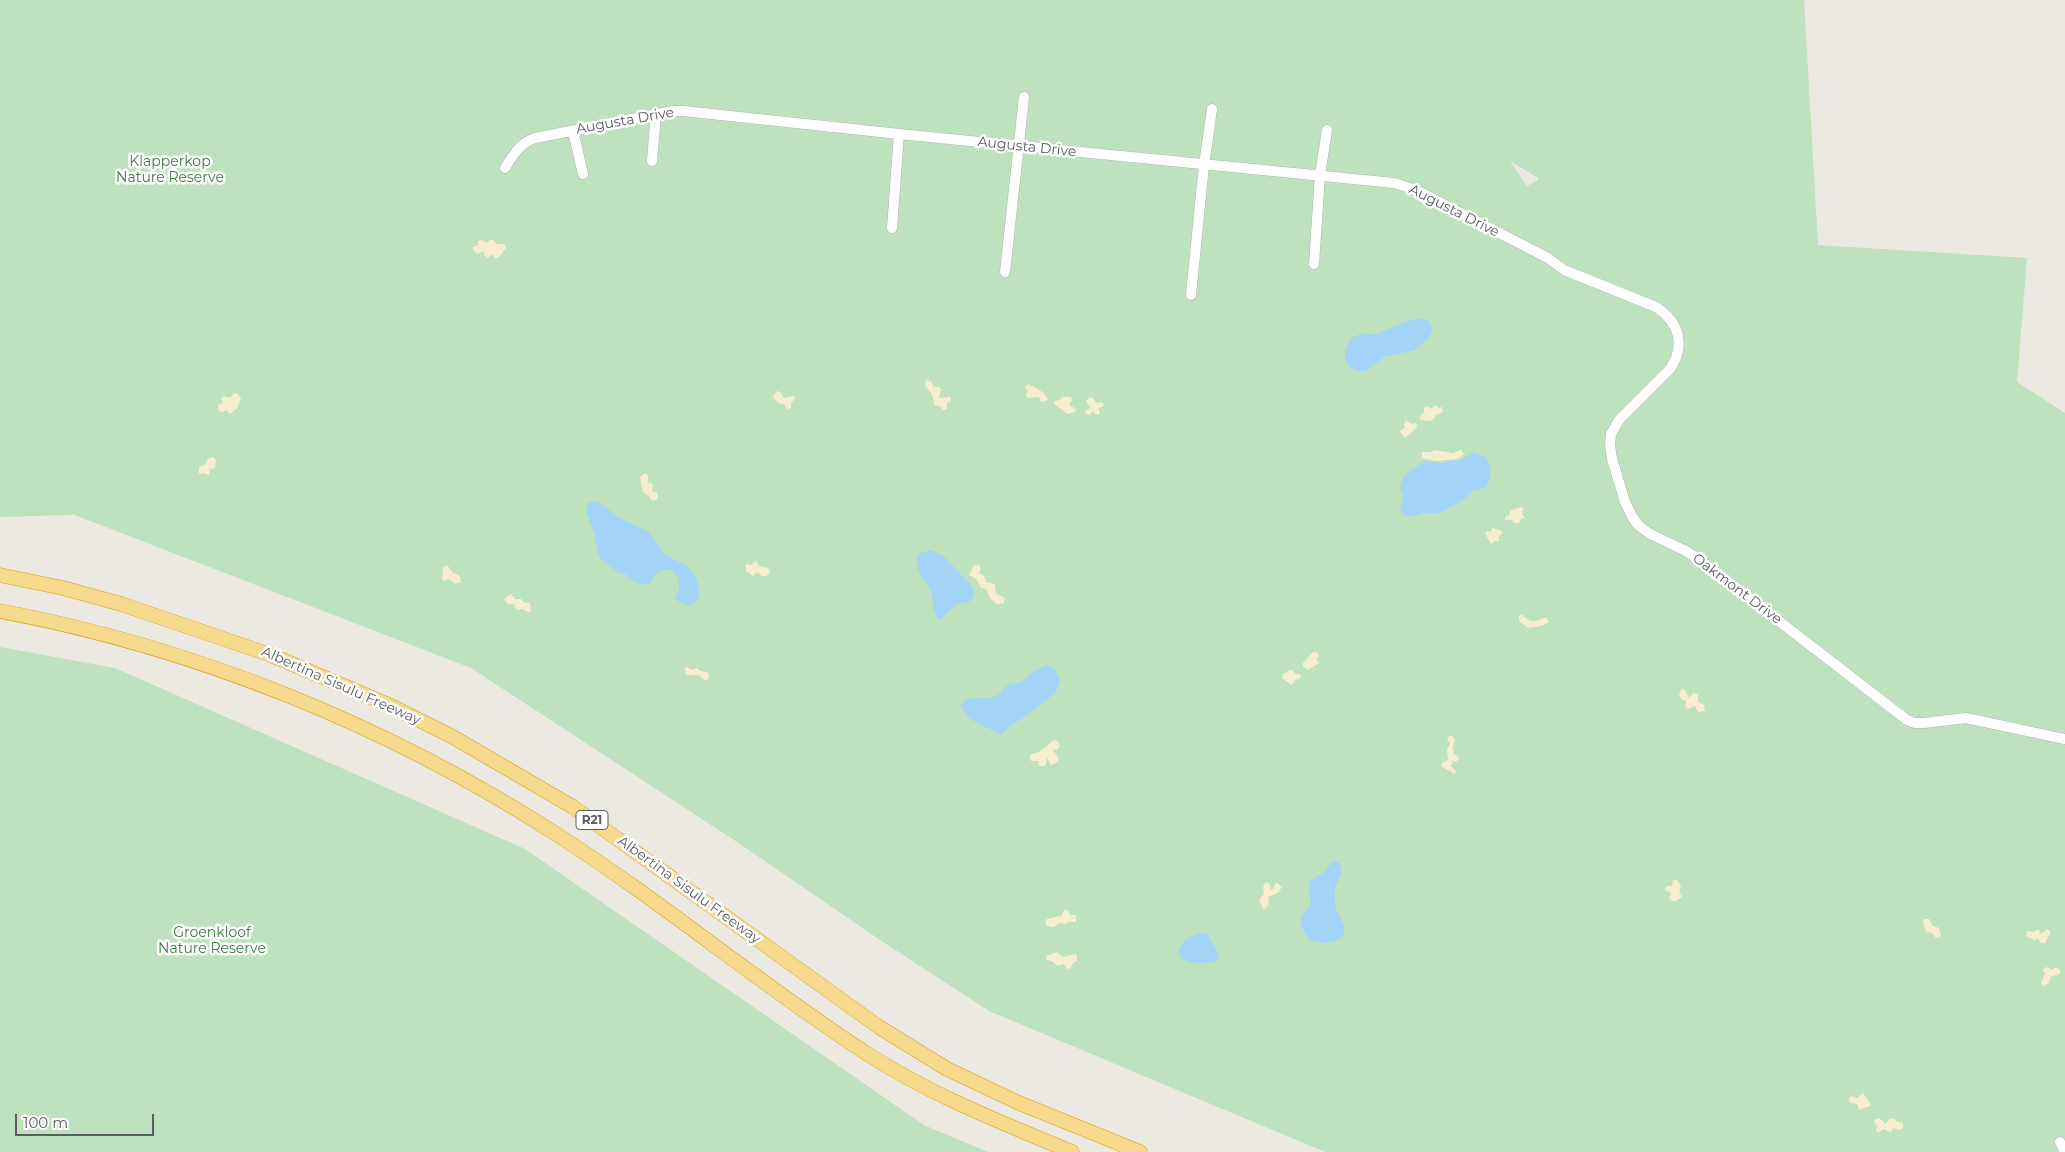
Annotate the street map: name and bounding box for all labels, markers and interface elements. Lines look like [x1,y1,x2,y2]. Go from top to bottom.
street label: Augusta Drive [575,104,675,138]
street label: Augusta Drive [977,133,1077,161]
park label: Klapperkop Nature Reserve [116,154,224,186]
street label: Augusta Drive [1406,181,1502,241]
street label: Oakmont Drive [1689,550,1785,628]
street label: Albertina Sisulu Freeway [259,643,423,729]
road number: R21 [576,810,608,830]
street label: Albertina Sisulu Freeway [614,833,764,947]
park label: Groenkloof Nature Reserve [158,925,266,958]
scale bar [18,1104,156,1136]
text: 100 m [23,1113,68,1132]

